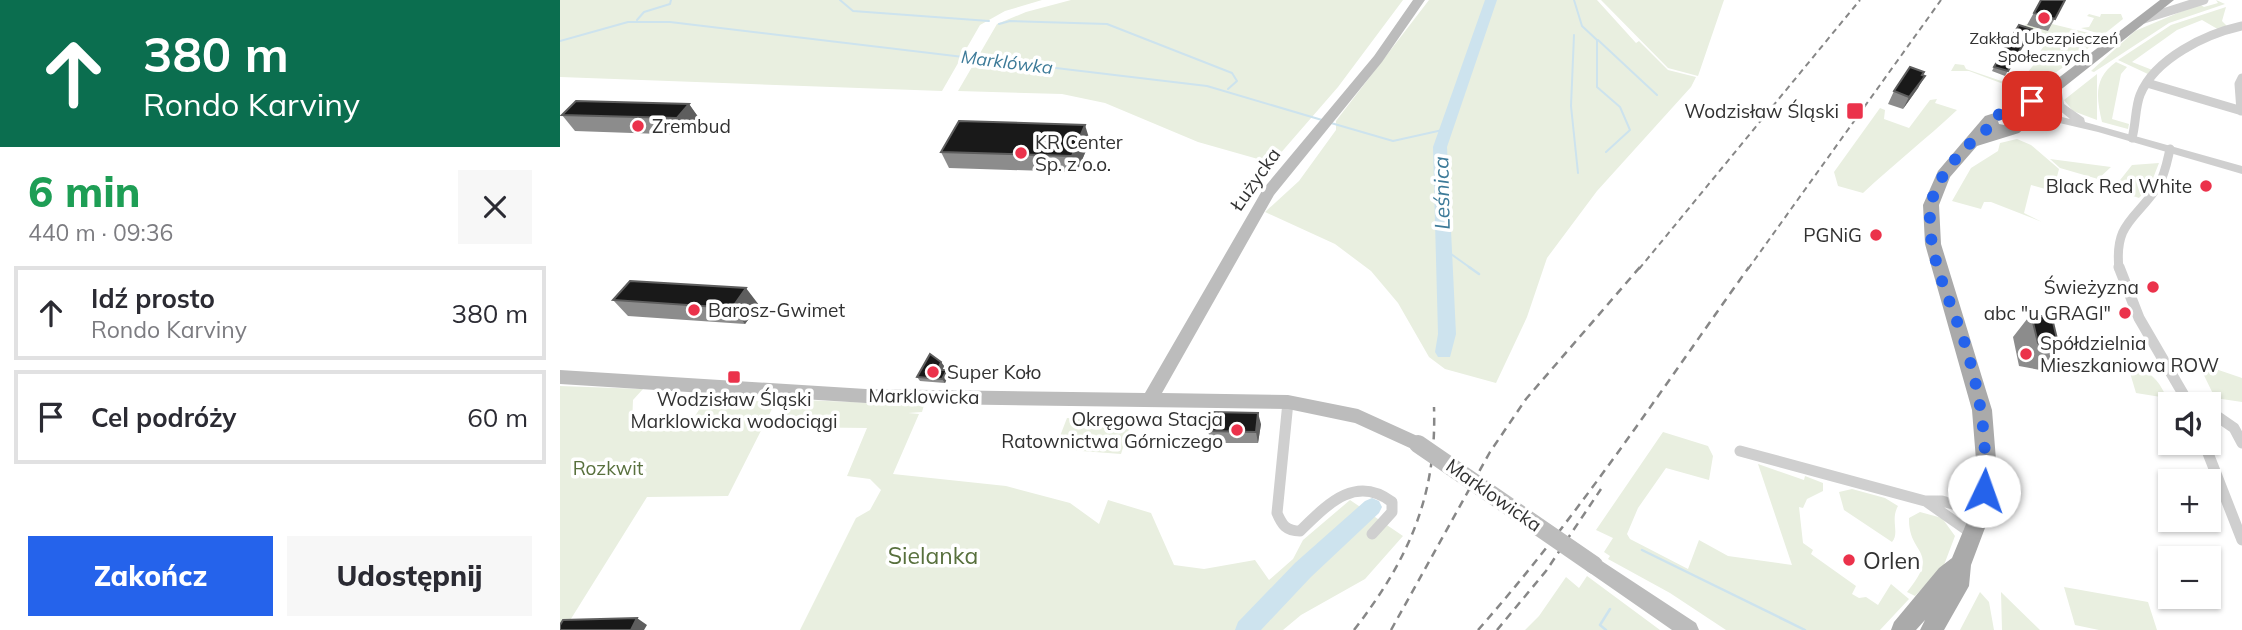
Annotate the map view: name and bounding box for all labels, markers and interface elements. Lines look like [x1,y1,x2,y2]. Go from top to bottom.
marker: Zakład Ubezpieczeń Społecznych [2036,10,2052,26]
text: 380 m [143,23,289,84]
icon: ahead [28,28,119,119]
place label: Zakład Ubezpieczeń Społecznych [1970,28,2118,66]
water label: Marklówka [960,45,1054,79]
pin [2002,71,2062,131]
icon: arrive [2013,82,2051,120]
text: Rondo Karviny [143,84,360,124]
place label: Wodzisław Śląski [1684,99,1839,123]
marker: Wodzisław Śląski [1845,101,1865,121]
place label: Zrembud [652,114,731,138]
marker: Zrembud [630,118,646,134]
place label: KR Center Sp. z o.o. [1035,130,1123,176]
street label: Łużycka [1224,143,1285,216]
marker: KR Center Sp. z o.o. [1013,145,1029,161]
water label: Leśnica [1427,156,1455,230]
text: 6 min [28,165,141,218]
button: close [458,170,532,244]
place label: Black Red White [2046,174,2192,198]
marker: Black Red White [2198,178,2214,194]
text: 440 m · 09:36 [28,218,173,247]
place label: PGNiG [1803,223,1862,247]
marker: PGNiG [1868,227,1884,243]
place label: Świeżyzna [2044,275,2139,299]
marker: Świeżyzna [2145,279,2161,295]
text: Idź prosto [91,282,215,315]
icon: ahead [32,294,70,332]
text: 380 m [452,297,528,330]
place label: Barosz-Gwimet [708,298,845,322]
place label: abc "u GRAGI" [1984,301,2111,325]
marker: Barosz-Gwimet [686,302,702,318]
marker: abc "u GRAGI" [2117,305,2133,321]
text: Rondo Karviny [91,315,247,344]
place label: Spółdzielnia Mieszkaniowa ROW [2040,331,2219,377]
marker: Spółdzielnia Mieszkaniowa ROW [2018,346,2034,362]
place label: Super Koło [947,360,1041,384]
marker: Super Koło [925,364,941,380]
marker: Wodzisław Śląski Marklowicka wodociągi [726,369,742,385]
street label: Marklowicka [868,383,980,409]
place label: Wodzisław Śląski Marklowicka wodociągi [631,387,837,433]
map controls [2158,392,2221,609]
button: sound [2158,392,2221,455]
icon: arrive [32,398,70,436]
text: Cel podróży [91,401,236,434]
text: 60 m [467,401,528,434]
place label: Okręgowa Stacja Ratownictwa Górniczego [1001,407,1223,453]
marker: Okręgowa Stacja Ratownictwa Górniczego [1229,422,1245,438]
street label: Marklowicka [1442,453,1546,537]
position arrow [1947,454,2021,528]
park label: Rozkwit [573,456,644,480]
button: + [2158,469,2221,532]
button: Zakończ [28,536,273,616]
button: Udostępnij [287,536,532,616]
park label: Sielanka [888,541,978,570]
place label: Orlen [1863,546,1921,575]
button: − [2158,546,2221,609]
marker: Orlen [1841,552,1857,568]

